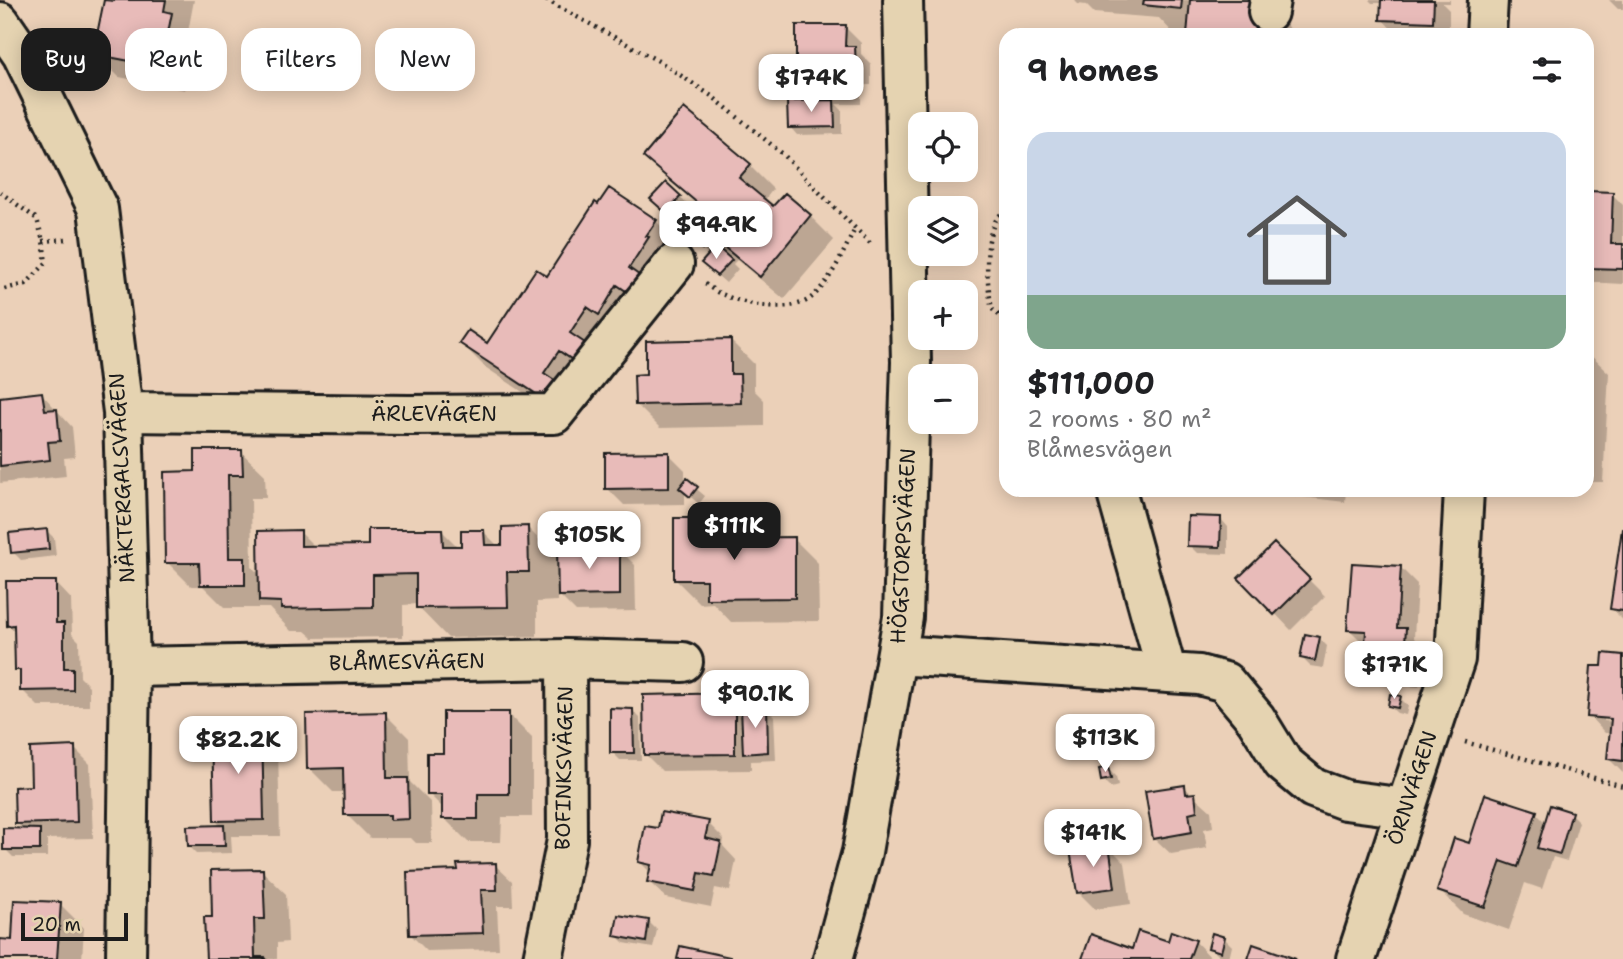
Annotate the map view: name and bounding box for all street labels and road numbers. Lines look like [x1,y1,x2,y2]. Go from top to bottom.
street label: NÄKTERGALSVÄGEN [103,372,141,584]
street label: ÄRLEVÄGEN [371,400,497,428]
street label: HÖGSTORPSVÄGEN [884,447,922,645]
street label: BLÅMESVÄGEN [329,646,485,677]
street label: BOFINKSVÄGEN [549,686,579,850]
street label: ÖRNVÄGEN [1380,727,1444,849]

